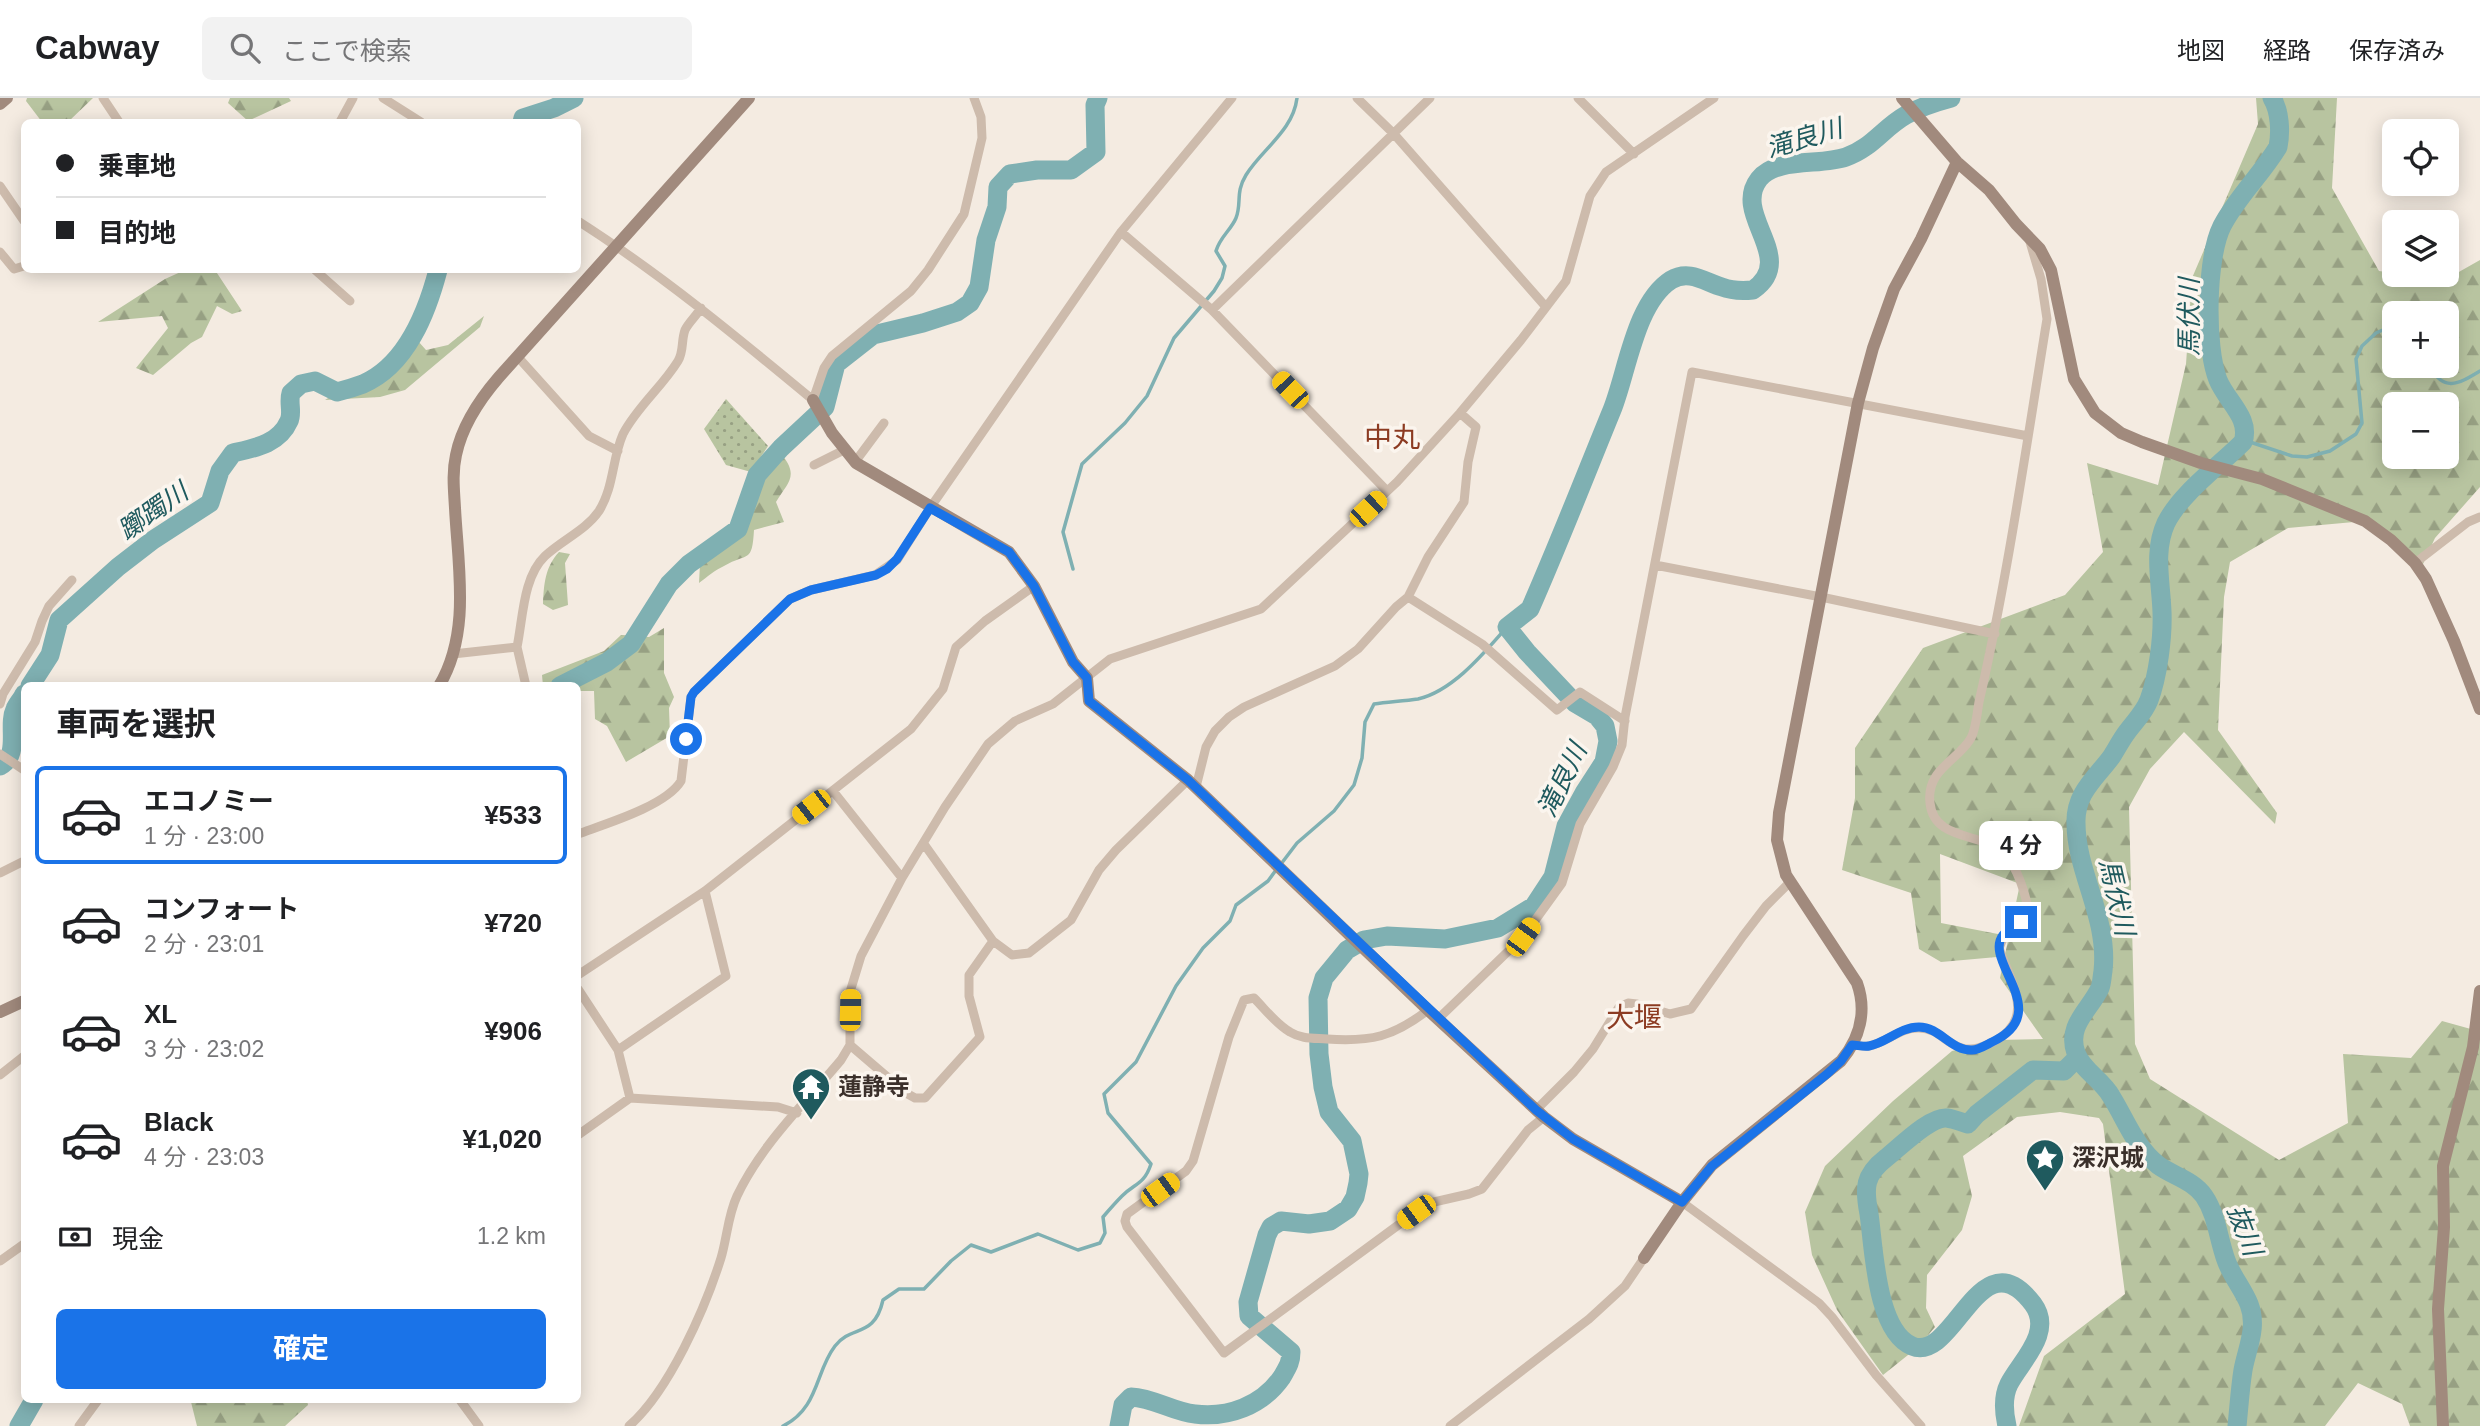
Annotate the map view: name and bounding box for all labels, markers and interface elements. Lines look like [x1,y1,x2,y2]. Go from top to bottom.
search box [202,17,692,80]
text: Cabway [35,29,160,66]
icon: search [226,29,264,67]
text: ここで検索 [282,36,412,66]
text: 地図 [2177,37,2225,64]
text: 経路 [2263,37,2311,64]
text: 保存済み [2349,37,2445,64]
water label: 滝良川 [1762,112,1849,163]
map controls [2382,119,2459,469]
button: locate [2382,119,2459,196]
text: 乗車地 [98,151,176,181]
button: layers [2382,210,2459,287]
text: 目的地 [98,218,176,248]
water label: 馬伏川 [2174,275,2204,356]
button: + [2382,301,2459,378]
car [1268,368,1313,412]
button: − [2382,392,2459,469]
district label: 中丸 [1364,422,1420,453]
water label: 躑躅川 [112,475,196,546]
car [1346,487,1391,531]
text: 車両を選択 [56,706,216,742]
route start [670,723,702,755]
water label: 滝良川 [1531,736,1594,822]
icon: car [60,784,123,847]
text: エコノミー [144,786,274,816]
car [788,786,835,828]
text: ¥533 [484,800,542,830]
callout: 4 分 [1979,820,2063,870]
text: 1 分 · 23:00 [144,823,264,849]
text: 4 分 [2000,832,2042,858]
water label: 馬伏川 [2094,856,2141,941]
icon: car [60,892,123,955]
text: コンフォート [144,894,299,924]
route end [2005,906,2037,938]
text: ¥720 [484,908,542,938]
car [1503,914,1544,960]
text: 2 分 · 23:01 [144,931,264,957]
car [840,989,861,1031]
text: XL [144,999,177,1029]
icon: car [60,1000,123,1063]
district label: 大堰 [1606,1002,1662,1033]
text: ¥906 [484,1016,542,1046]
text: 3 分 · 23:02 [144,1036,264,1062]
temple icon: 蓮静寺 [790,1066,832,1121]
place label: 蓮静寺 [838,1073,910,1100]
text: Black [144,1107,213,1137]
icon: car [60,1108,123,1171]
text: ¥1,020 [462,1124,542,1154]
place icon: 深沢城 [2024,1137,2066,1192]
text: 4 分 · 23:03 [144,1144,264,1170]
place label: 深沢城 [2072,1144,2144,1171]
car [1137,1169,1184,1211]
car [1393,1191,1440,1233]
water label: 抜川 [2222,1200,2269,1262]
icon: cash [56,1218,94,1256]
text: 1.2 km [477,1223,546,1249]
text: 現金 [112,1224,164,1254]
button: 確定 [56,1309,546,1389]

